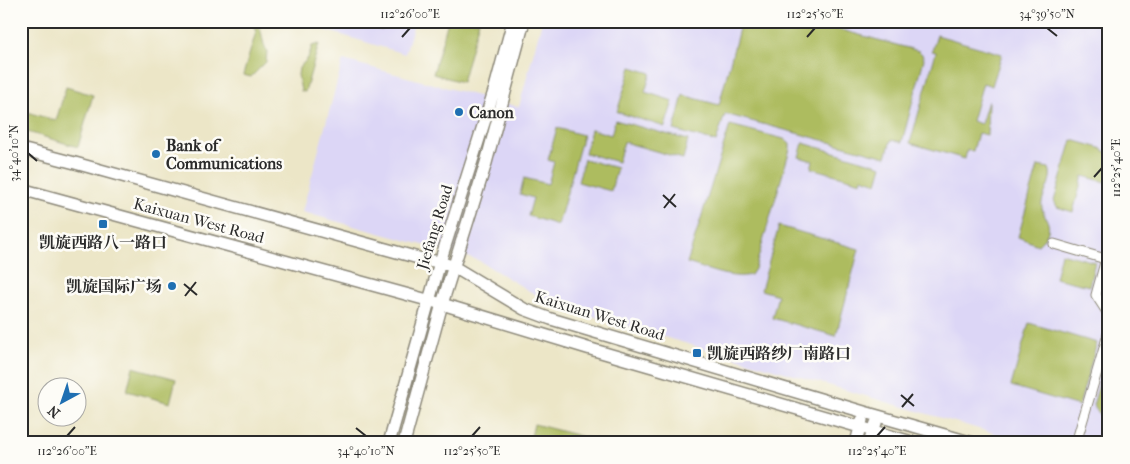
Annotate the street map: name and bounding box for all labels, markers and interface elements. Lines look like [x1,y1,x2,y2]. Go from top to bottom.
text: 112°26'00"E [380,7,440,21]
text: 112°25'50"E [787,7,843,21]
text: 34°39'50"N [1019,7,1075,21]
place label: Canon [469,103,514,122]
marker: Canon [453,106,465,118]
text: 34°40'10"N [7,124,21,182]
place label: Bank of Communications [166,136,282,173]
text: 112°25'40"E [1109,139,1123,197]
marker: Bank of Communications [150,148,162,160]
street label: Jiefang Road [412,182,456,274]
street label: Kaixuan West Road [131,194,267,247]
marker: 凯旋西路八一路口 [97,218,109,230]
place label: 凯旋西路八一路口 [39,233,167,252]
place label: 凯旋国际广场 [66,277,162,296]
marker: 凯旋国际广场 [166,280,178,292]
street label: Kaixuan West Road [533,287,667,344]
place label: 凯旋西路纱厂南路口 [707,344,851,363]
marker: 凯旋西路纱厂南路口 [691,347,703,359]
north arrow [38,376,88,426]
text: N [44,401,63,422]
text: 112°26'00"E [37,444,97,458]
text: 34°40'10"N [337,444,395,458]
text: 112°25'50"E [444,444,500,458]
text: 112°25'40"E [848,444,906,458]

